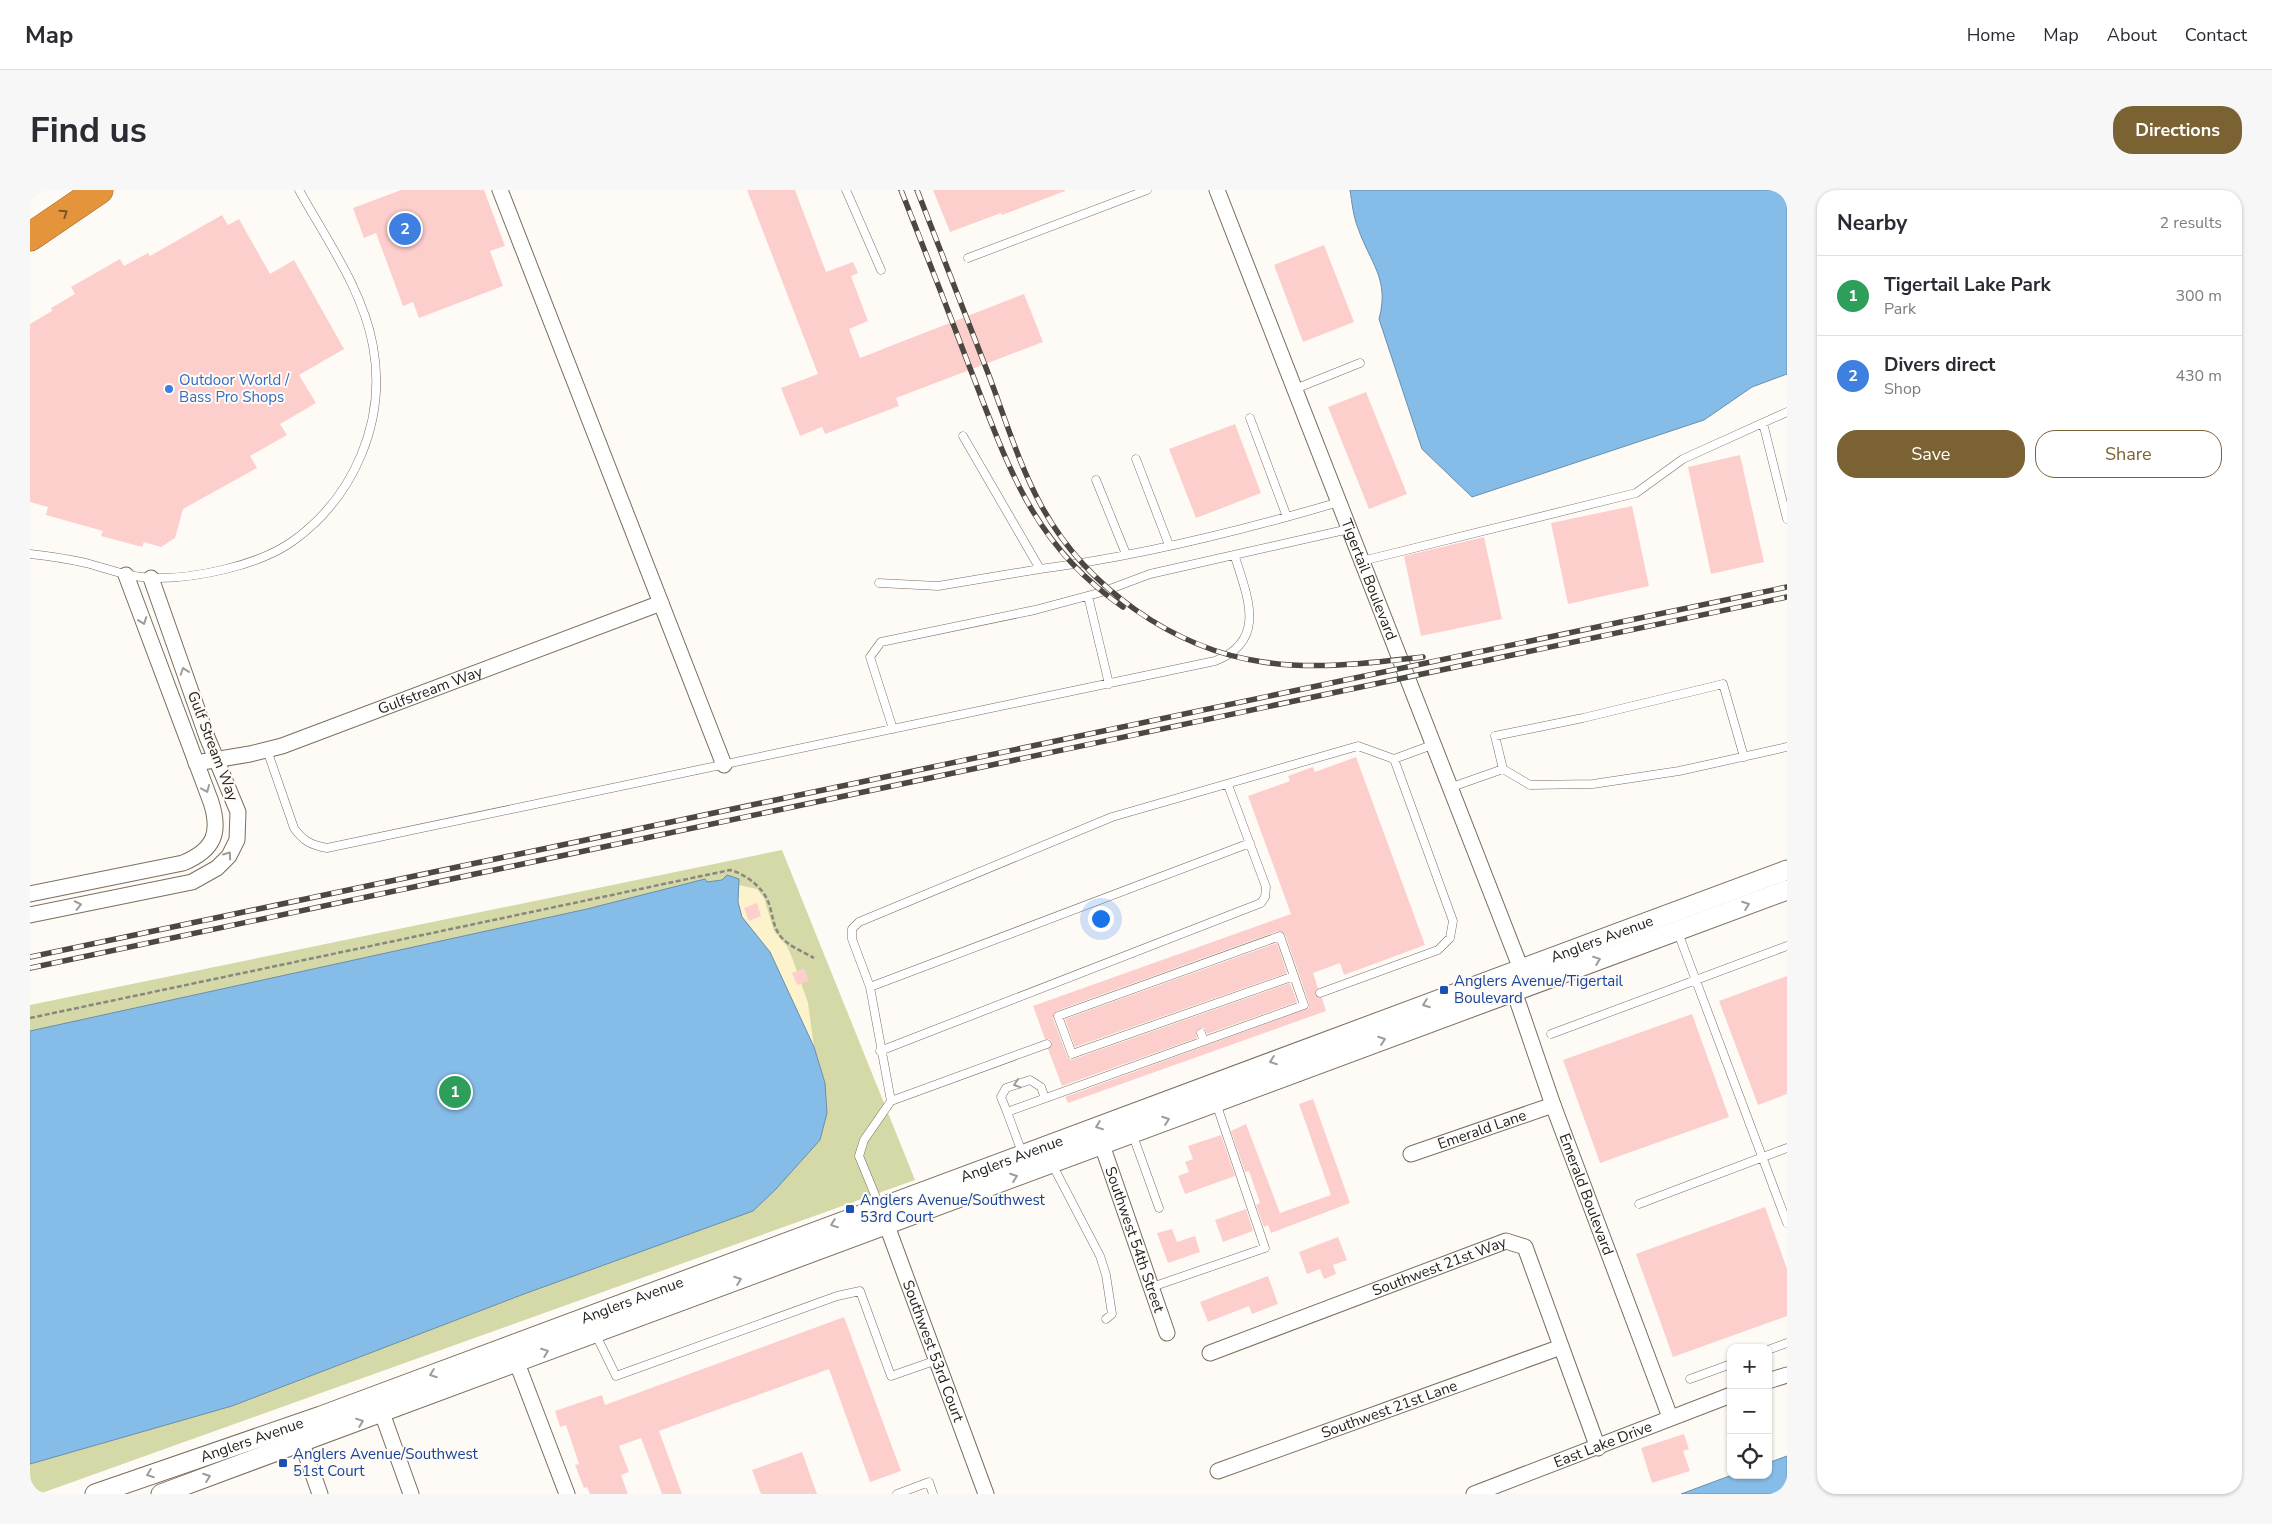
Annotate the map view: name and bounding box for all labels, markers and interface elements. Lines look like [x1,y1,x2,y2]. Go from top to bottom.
text: Map [25,19,73,51]
text: Home [1967,23,2015,47]
text: Map [2043,23,2079,47]
text: About [2107,23,2157,47]
text: Contact [2185,23,2247,47]
button: Directions [2113,106,2242,154]
text: Find us [30,107,147,154]
text: Nearby [1837,209,1907,237]
one-way arrow [59,210,68,219]
pin: 2 [389,210,421,248]
text: 2 results [2160,212,2222,234]
text: Tigertail Lake Park [1884,272,2051,298]
text: 1 [1848,285,1858,307]
text: 300 m [2175,285,2222,307]
text: Park [1884,298,1916,320]
text: Divers direct [1884,352,1995,378]
text: 2 [1848,365,1858,387]
text: 430 m [2175,365,2222,387]
place label: Outdoor World / Bass Pro Shops [179,370,290,407]
text: Shop [1884,378,1921,400]
marker: Outdoor World / Bass Pro Shops [163,383,175,395]
button: Save [1837,430,2025,478]
button: Share [2035,430,2222,478]
street label: Tigertail Boulevard [1336,516,1402,643]
one-way arrow [137,616,147,625]
street label: Gulfstream Way [375,661,485,719]
one-way arrow [180,667,190,675]
street label: Gulf Stream Way [183,688,243,804]
one-way arrow [200,784,211,793]
one-way arrow [222,851,231,861]
one-way arrow [73,900,82,911]
one-way arrow [1741,901,1750,911]
your location [1088,906,1114,932]
street label: Anglers Avenue [1548,911,1656,967]
one-way arrow [1592,956,1601,966]
place label: Anglers Avenue/Tigertail Boulevard [1454,971,1624,1008]
marker: Anglers Avenue/Tigertail Boulevard [1438,984,1450,996]
one-way arrow [1422,998,1430,1008]
one-way arrow [1377,1036,1386,1046]
one-way arrow [1270,1055,1278,1065]
pin: 1 [439,1073,471,1111]
one-way arrow [1014,1078,1022,1088]
street label: Emerald Lane [1435,1105,1529,1154]
one-way arrow [1161,1116,1170,1126]
one-way arrow [1095,1120,1104,1130]
street label: Emerald Boulevard [1554,1130,1618,1258]
street label: Anglers Avenue [957,1131,1066,1187]
street label: Southwest 54th Street [1100,1164,1169,1316]
one-way arrow [1009,1173,1018,1183]
place label: Anglers Avenue/Southwest 53rd Court [860,1190,1046,1227]
marker: Anglers Avenue/Southwest 53rd Court [844,1203,856,1215]
one-way arrow [831,1218,839,1228]
street label: Southwest 21st Way [1369,1232,1509,1301]
street label: Anglers Avenue [578,1272,686,1328]
one-way arrow [733,1276,742,1286]
street label: Southwest 53rd Court [898,1277,969,1425]
map controls [1727,1344,1772,1479]
button: + [1727,1344,1772,1389]
one-way arrow [540,1348,549,1358]
one-way arrow [430,1368,438,1378]
street label: Southwest 21st Lane [1318,1375,1460,1443]
button: − [1727,1389,1772,1434]
street label: Anglers Avenue [198,1413,306,1467]
street label: East Lake Drive [1551,1416,1655,1472]
one-way arrow [355,1417,364,1428]
button: locate [1727,1434,1772,1479]
place label: Anglers Avenue/Southwest 51st Court [293,1444,479,1481]
marker: Anglers Avenue/Southwest 51st Court [277,1457,289,1469]
one-way arrow [146,1468,154,1478]
one-way arrow [203,1473,211,1483]

